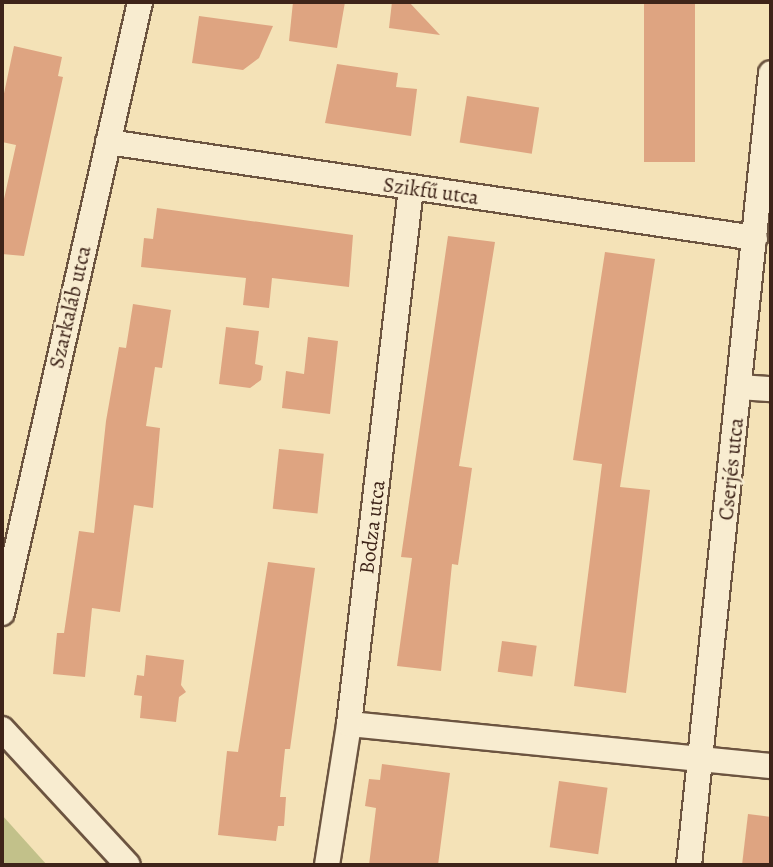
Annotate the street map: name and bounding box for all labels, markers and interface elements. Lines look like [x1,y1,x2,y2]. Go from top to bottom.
street label: Szikfű utca [382,172,480,210]
street label: Szarkaláb utca [44,243,96,371]
street label: Cserjés utca [713,416,749,522]
street label: Bodza utca [354,479,390,575]

